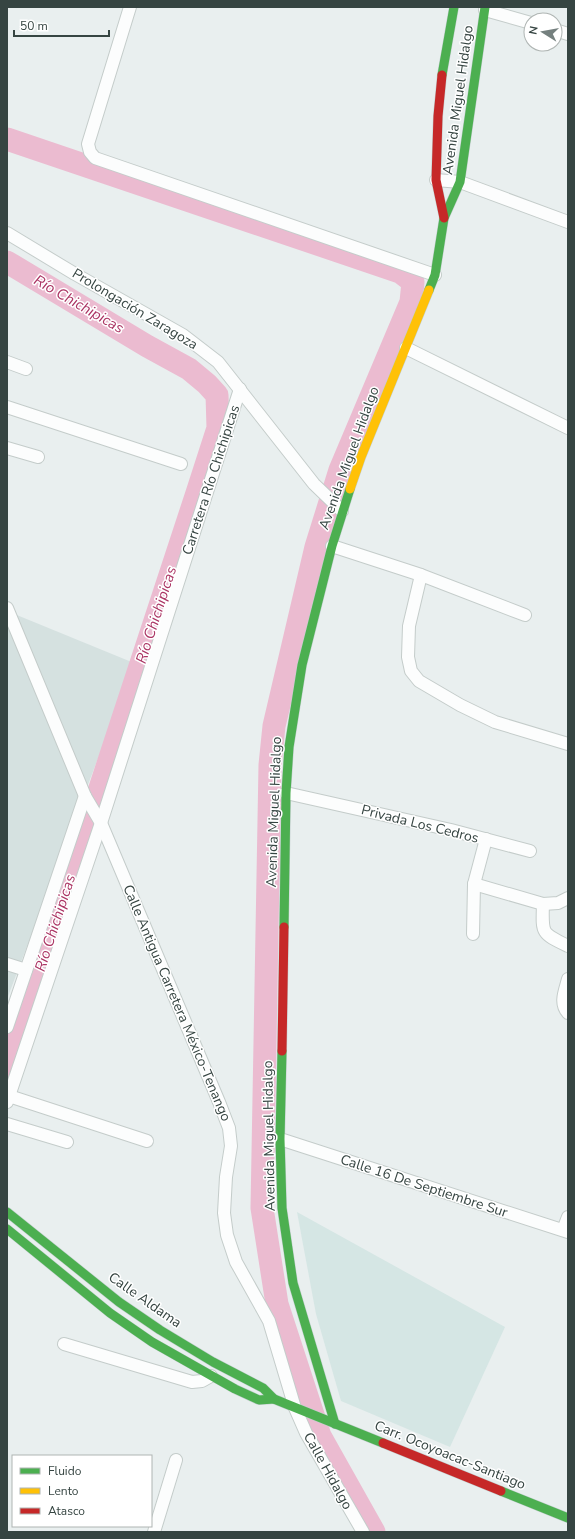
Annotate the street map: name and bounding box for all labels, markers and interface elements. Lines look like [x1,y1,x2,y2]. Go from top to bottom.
scale bar [14,12,109,38]
north arrow [523,12,563,52]
text: 50 m [20,18,48,34]
street label: Avenida Miguel Hidalgo [438,24,478,176]
text: N [526,25,542,36]
street label: Prolongación Zaragoza [69,264,201,354]
water label: Río Chichipicas [30,270,128,338]
street label: Avenida Miguel Hidalgo [314,384,384,532]
street label: Carretera Río Chichipicas [178,402,244,557]
water label: Río Chichipicas [131,564,181,666]
street label: Avenida Miguel Hidalgo [262,736,286,888]
street label: Privada Los Cedros [359,800,481,848]
water label: Río Chichipicas [30,872,80,974]
street label: Calle Antigua Carretera México-Tenango [118,882,236,1124]
street label: Avenida Miguel Hidalgo [258,1060,280,1212]
street label: Calle 16 De Septiembre Sur [338,1150,510,1222]
street label: Calle Aldama [105,1268,185,1332]
street label: Carr. Ocoyoacac-Santiago [372,1416,529,1494]
street label: Calle Hidalgo [299,1429,357,1513]
legend [12,1455,152,1527]
text: Fluido [48,1463,82,1479]
text: Lento [48,1483,79,1499]
text: Atasco [48,1503,85,1519]

